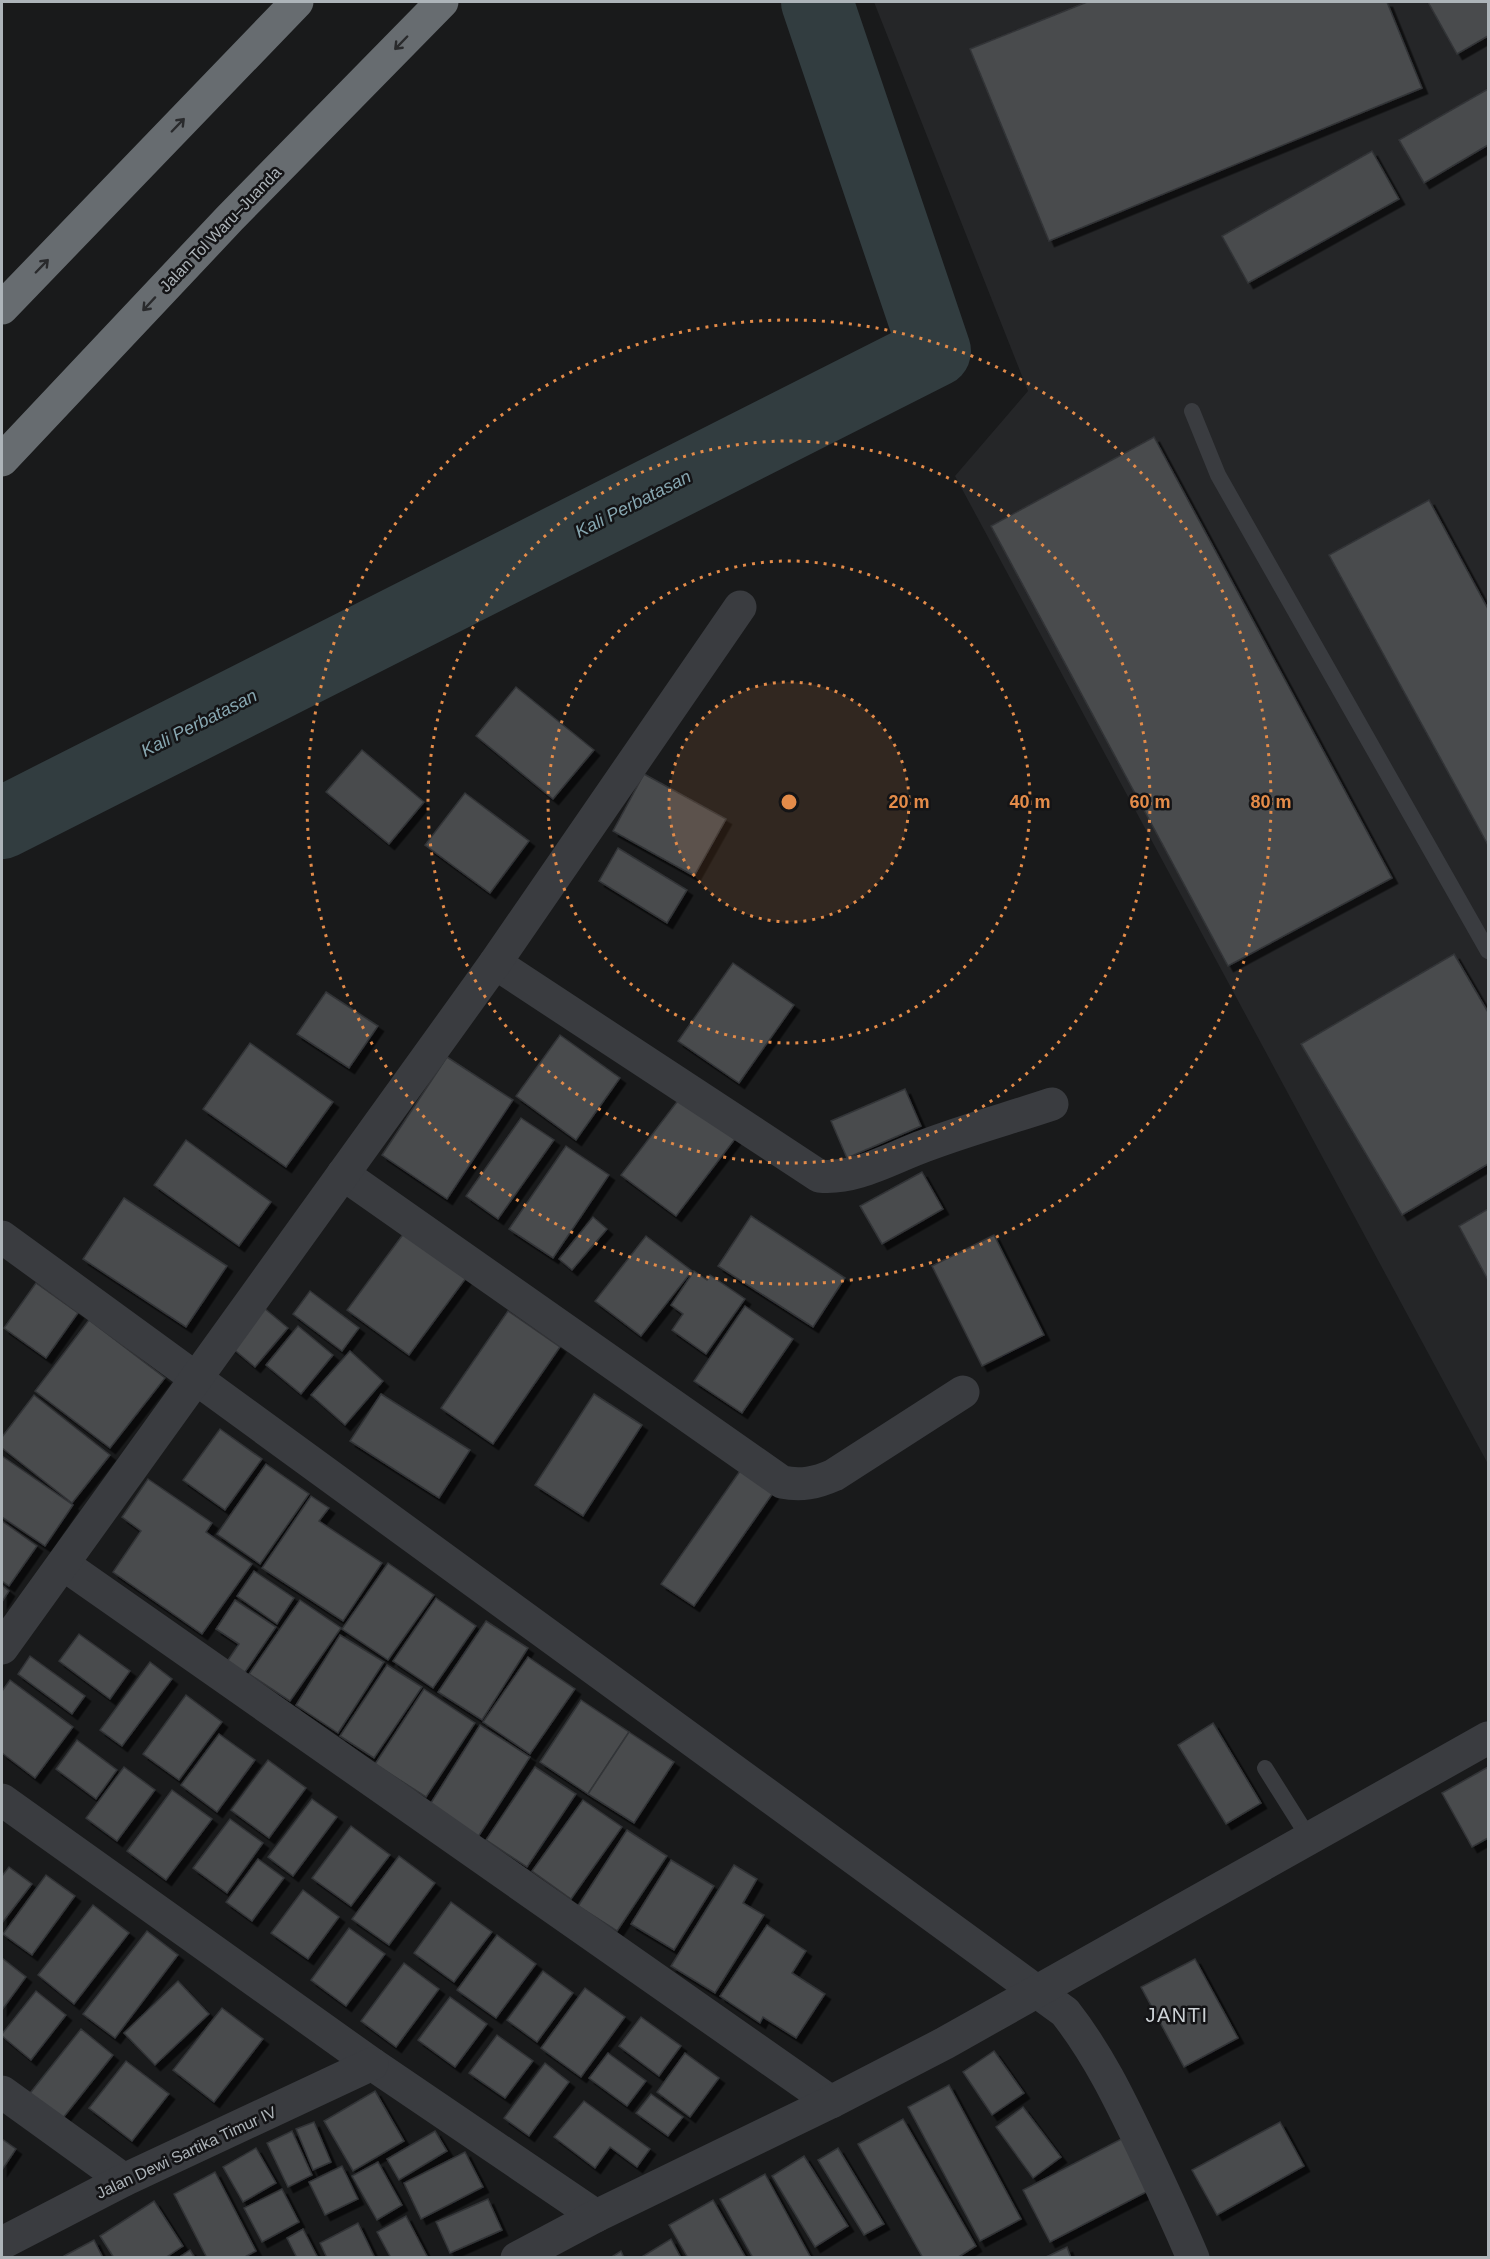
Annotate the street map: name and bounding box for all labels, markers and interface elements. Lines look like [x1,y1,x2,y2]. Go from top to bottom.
one-way arrow [394,36,409,51]
one-way arrow [170,118,185,133]
street label: Jalan Tol Waru–Juanda [156,164,284,295]
one-way arrow [35,258,49,273]
one-way arrow [142,296,156,311]
water label: Kali Perbatasan [572,466,694,542]
water label: Kali Perbatasan [138,685,260,761]
centre of rings [779,792,799,812]
text: 20 m [888,792,930,812]
text: 40 m [1009,792,1051,812]
text: 60 m [1129,792,1171,812]
text: 80 m [1250,792,1292,812]
district label: JANTI [1145,2004,1209,2026]
street label: Jalan Dewi Sartika Timur IV [94,2103,279,2202]

